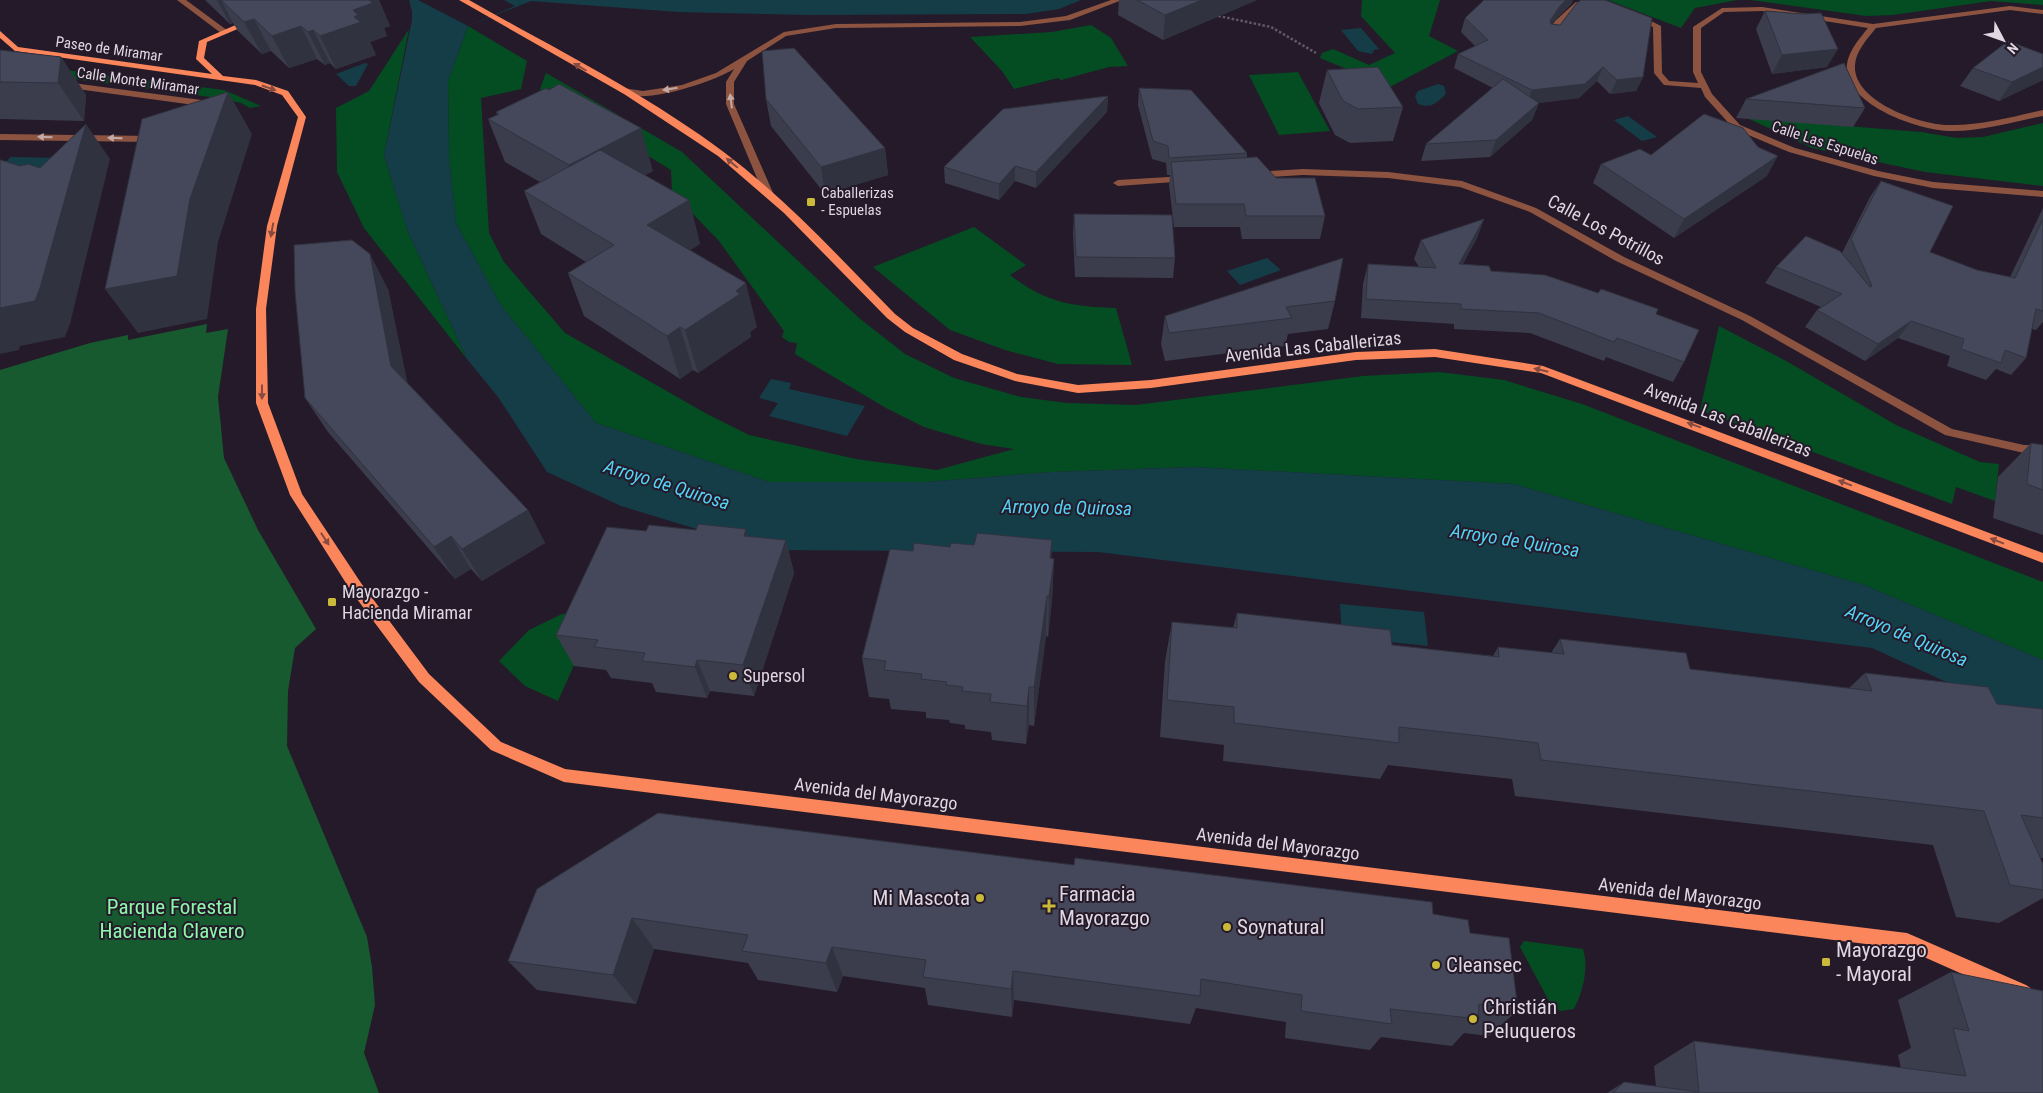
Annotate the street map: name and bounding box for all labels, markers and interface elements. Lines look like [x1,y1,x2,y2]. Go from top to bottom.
north arrow [1978,15,2028,65]
street label: Paseo de Miramar [55,33,164,65]
text: N [2004,40,2022,57]
one-way arrow [573,63,588,71]
street label: Calle Monte Miramar [76,64,201,99]
one-way arrow [262,84,277,92]
one-way arrow [661,86,677,94]
one-way arrow [727,93,735,109]
street label: Calle Las Espuelas [1769,117,1881,169]
one-way arrow [36,133,52,141]
one-way arrow [106,134,122,142]
one-way arrow [725,158,738,169]
place label: Caballerizas - Espuelas [821,184,894,219]
street label: Calle Los Potrillos [1544,190,1668,269]
marker: Caballerizas - Espuelas [805,196,817,208]
one-way arrow [268,222,276,238]
street label: Avenida Las Caballerizas [1224,327,1402,366]
one-way arrow [1532,366,1548,374]
street label: Avenida Las Caballerizas [1642,378,1815,461]
one-way arrow [258,384,266,400]
one-way arrow [1686,421,1701,429]
water label: Arroyo de Quirosa [600,454,732,514]
one-way arrow [1838,479,1853,486]
water label: Arroyo de Quirosa [1001,495,1132,520]
water label: Arroyo de Quirosa [1448,519,1581,562]
one-way arrow [320,533,330,546]
one-way arrow [1990,537,2005,544]
place label: Mayorazgo - Hacienda Miramar [342,581,473,623]
marker: Mayorazgo - Hacienda Miramar [326,596,338,608]
water label: Arroyo de Quirosa [1842,599,1971,671]
place label: Supersol [743,665,805,686]
marker: Supersol [727,670,739,682]
street label: Avenida del Mayorazgo [793,773,959,814]
street label: Avenida del Mayorazgo [1195,823,1361,864]
street label: Avenida del Mayorazgo [1597,873,1763,914]
place label: Farmacia Mayorazgo [1059,882,1150,930]
place label: Mi Mascota [872,886,970,910]
marker: Mi Mascota [974,892,986,904]
park label: Parque Forestal Hacienda Clavero [100,895,244,943]
marker: Farmacia Mayorazgo [1043,900,1055,912]
place label: Soynatural [1237,915,1325,939]
marker: Soynatural [1221,921,1233,933]
place label: Mayorazgo - Mayoral [1836,938,1927,986]
place label: Cleansec [1446,953,1522,977]
marker: Mayorazgo - Mayoral [1820,956,1832,968]
marker: Cleansec [1430,959,1442,971]
place label: Christián Peluqueros [1483,995,1576,1043]
marker: Christián Peluqueros [1467,1013,1479,1025]

